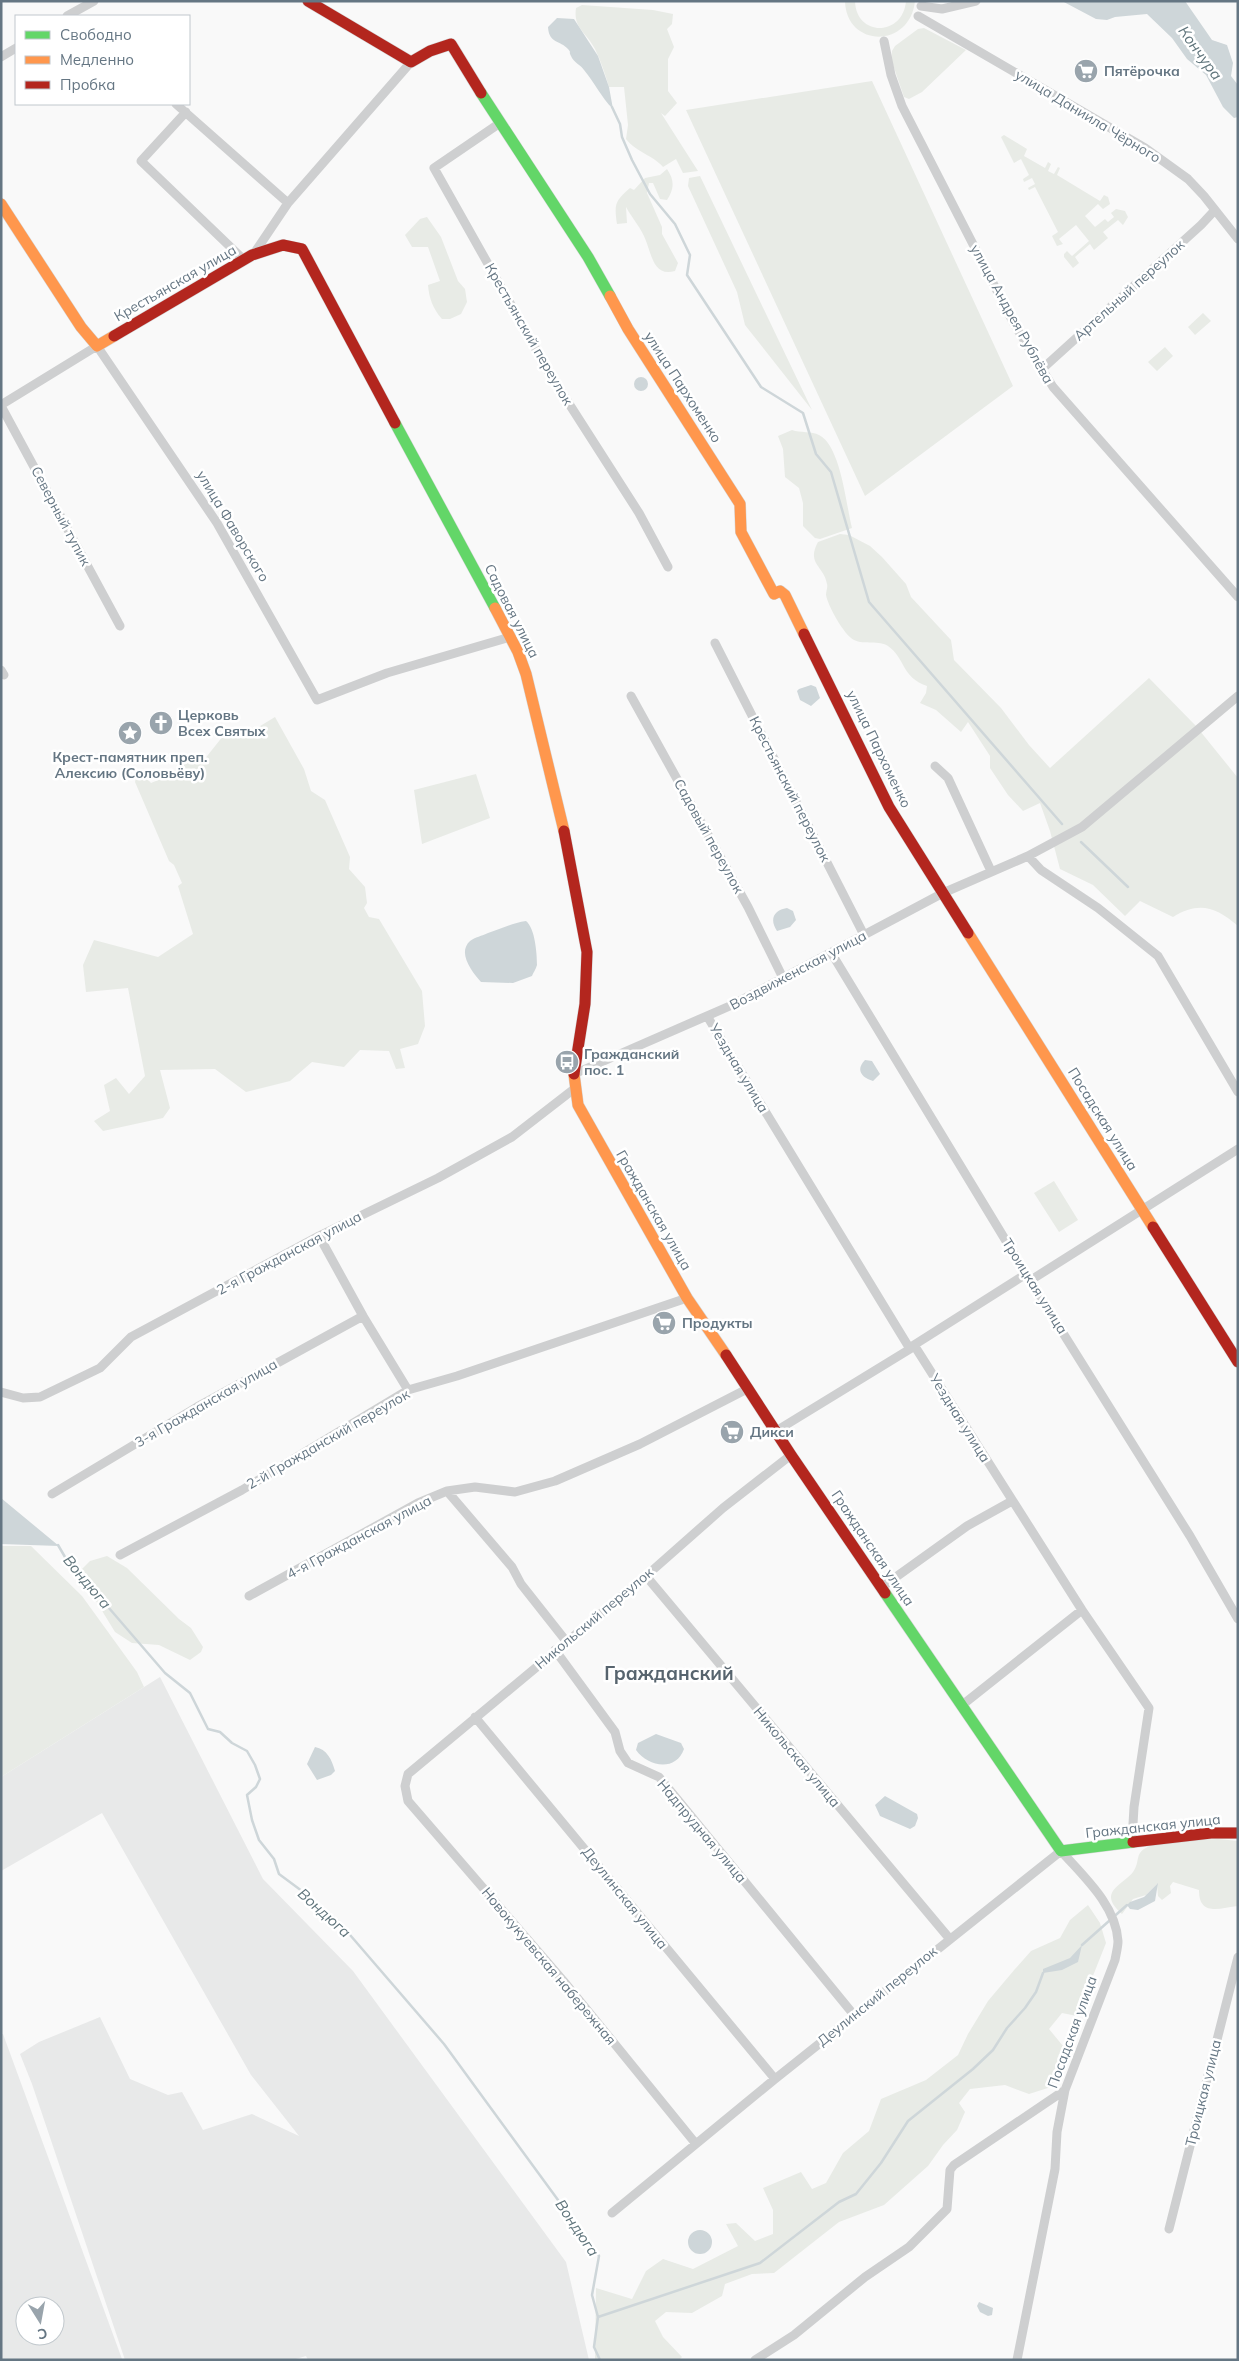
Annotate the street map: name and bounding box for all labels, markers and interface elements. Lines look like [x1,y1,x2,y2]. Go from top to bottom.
legend [15,15,190,105]
water label: Кончура [1174,22,1226,83]
text: Свободно [60,25,132,44]
text: Медленно [60,50,134,69]
supermarket icon: Пятёрочка [1073,58,1099,84]
place label: Пятёрочка [1104,62,1180,80]
street label: улица Даниила Чёрного [1012,65,1164,167]
text: Пробка [60,75,115,94]
street label: Артельный переулок [1070,235,1188,345]
street label: Крестьянская улица [111,241,239,325]
street label: улица Андрея Рублёва [966,241,1058,387]
street label: Крестьянский переулок [481,260,577,409]
street label: улица Пархоменко [640,328,726,446]
street label: Северный тупик [27,463,95,569]
street label: улица Фаворского [193,467,273,585]
street label: Садовая улица [481,561,543,661]
street label: улица Пархоменко [843,687,915,811]
place label: Церковь Всех Святых [178,706,266,740]
church icon: Церковь Всех Святых [148,710,174,736]
street label: Крестьянский переулок [745,713,835,865]
place icon: Крест-памятник преп. Алексию (Соловьёву) [117,720,143,746]
place label: Крест-памятник преп. Алексию (Соловьёву) [52,748,208,782]
street label: Садовый переулок [670,776,748,897]
street label: Воздвиженская улица [727,926,869,1014]
street label: Уездная улица [705,1019,773,1116]
place label: Гражданский пос. 1 [584,1045,679,1079]
bus stop icon: Гражданский пос. 1 [554,1049,580,1075]
street label: Посадская улица [1064,1064,1142,1174]
street label: Гражданская улица [612,1147,696,1273]
street label: 2-я Гражданская улица [213,1207,365,1299]
street label: Троицкая улица [998,1235,1072,1337]
supermarket icon: Продукты [651,1310,677,1336]
place label: Продукты [682,1314,753,1332]
street label: 3-я Гражданская улица [132,1355,280,1451]
street label: Уездная улица [925,1370,994,1466]
street label: 2-й Гражданский переулок [243,1385,413,1493]
supermarket icon: Дикси [719,1419,745,1445]
place label: Дикси [750,1423,794,1441]
street label: Гражданская улица [828,1487,918,1609]
street label: 4-я Гражданская улица [283,1491,435,1583]
water label: Вондюга [59,1551,115,1613]
street label: Никольский переулок [531,1563,657,1673]
district label: Гражданский [604,1661,734,1685]
street label: Никольская улица [750,1703,844,1811]
street label: Надпрудная улица [653,1776,751,1886]
street label: Гражданская улица [1085,1810,1221,1842]
street label: Деулинская улица [578,1843,672,1953]
water label: Вондюга [294,1884,355,1941]
street label: Новокукуевская набережная [478,1884,620,2048]
street label: Деулинский переулок [813,1942,941,2050]
street label: Посадская улица [1043,1973,1101,2091]
street label: Троицкая улица [1181,2038,1225,2148]
water label: Вондюга [551,2196,603,2260]
north arrow [15,2296,65,2346]
text: С [36,2324,49,2344]

